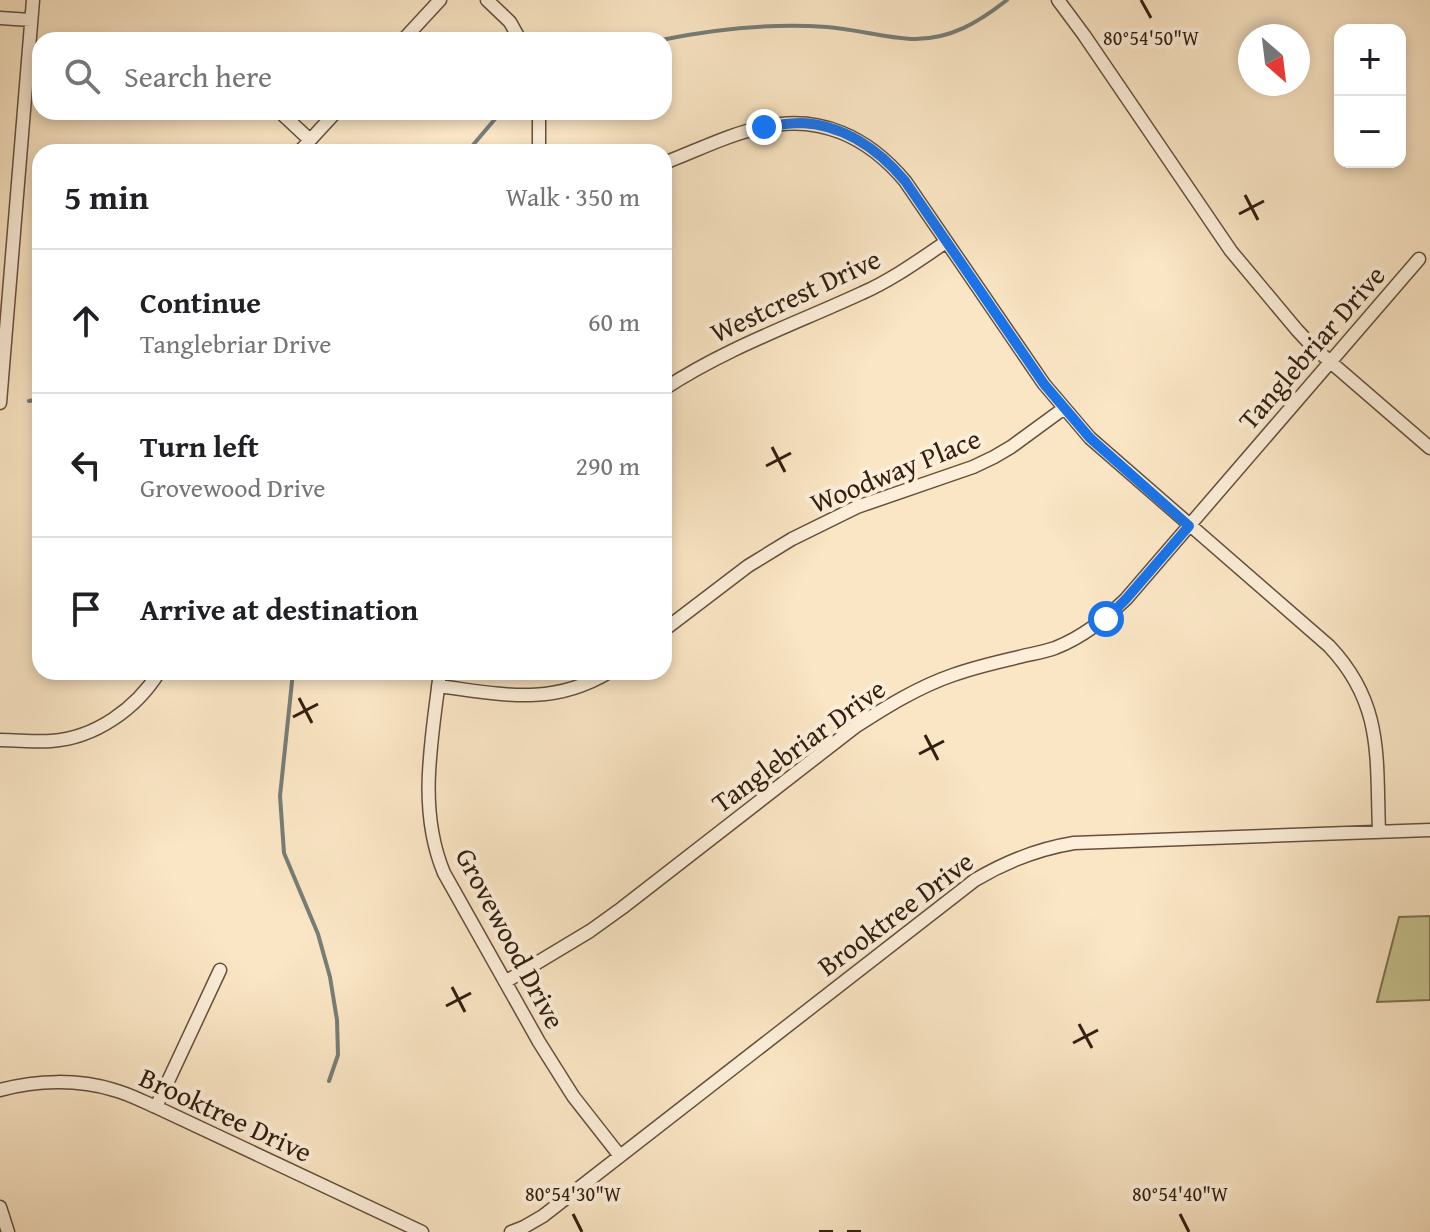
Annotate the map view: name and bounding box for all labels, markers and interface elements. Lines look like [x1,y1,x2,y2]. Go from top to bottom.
text: 80°54'50"W [1103,23,1199,52]
north arrow [1238,24,1310,96]
map controls [1334,24,1406,168]
button: + [1334,24,1406,96]
search box [32,32,672,120]
icon: search [60,54,104,98]
text: Search here [124,54,272,98]
button: − [1334,96,1406,168]
route end [746,109,782,145]
text: 5 min [64,172,149,221]
text: Walk · 350 m [506,177,640,216]
street label: Westcrest Drive [703,238,887,352]
street label: Tanglebriar Drive [1228,256,1394,438]
text: Continue [140,280,261,324]
icon: ahead [64,299,108,343]
text: 60 m [588,302,640,341]
text: Tanglebriar Drive [140,324,331,363]
street label: Woodway Place [804,417,986,523]
text: Turn left [140,424,259,468]
icon: left [64,443,108,487]
text: 290 m [575,446,640,485]
text: Grovewood Drive [140,468,325,507]
icon: arrive [64,587,108,631]
text: Arrive at destination [140,587,418,631]
route start [1088,601,1124,637]
street label: Tanglebriar Drive [703,668,893,822]
street label: Grovewood Drive [446,840,576,1036]
street label: Brooktree Drive [808,841,982,985]
street label: Brooktree Drive [133,1056,319,1172]
text: 80°54'30"W [525,1179,621,1208]
text: 80°54'40"W [1132,1179,1228,1208]

